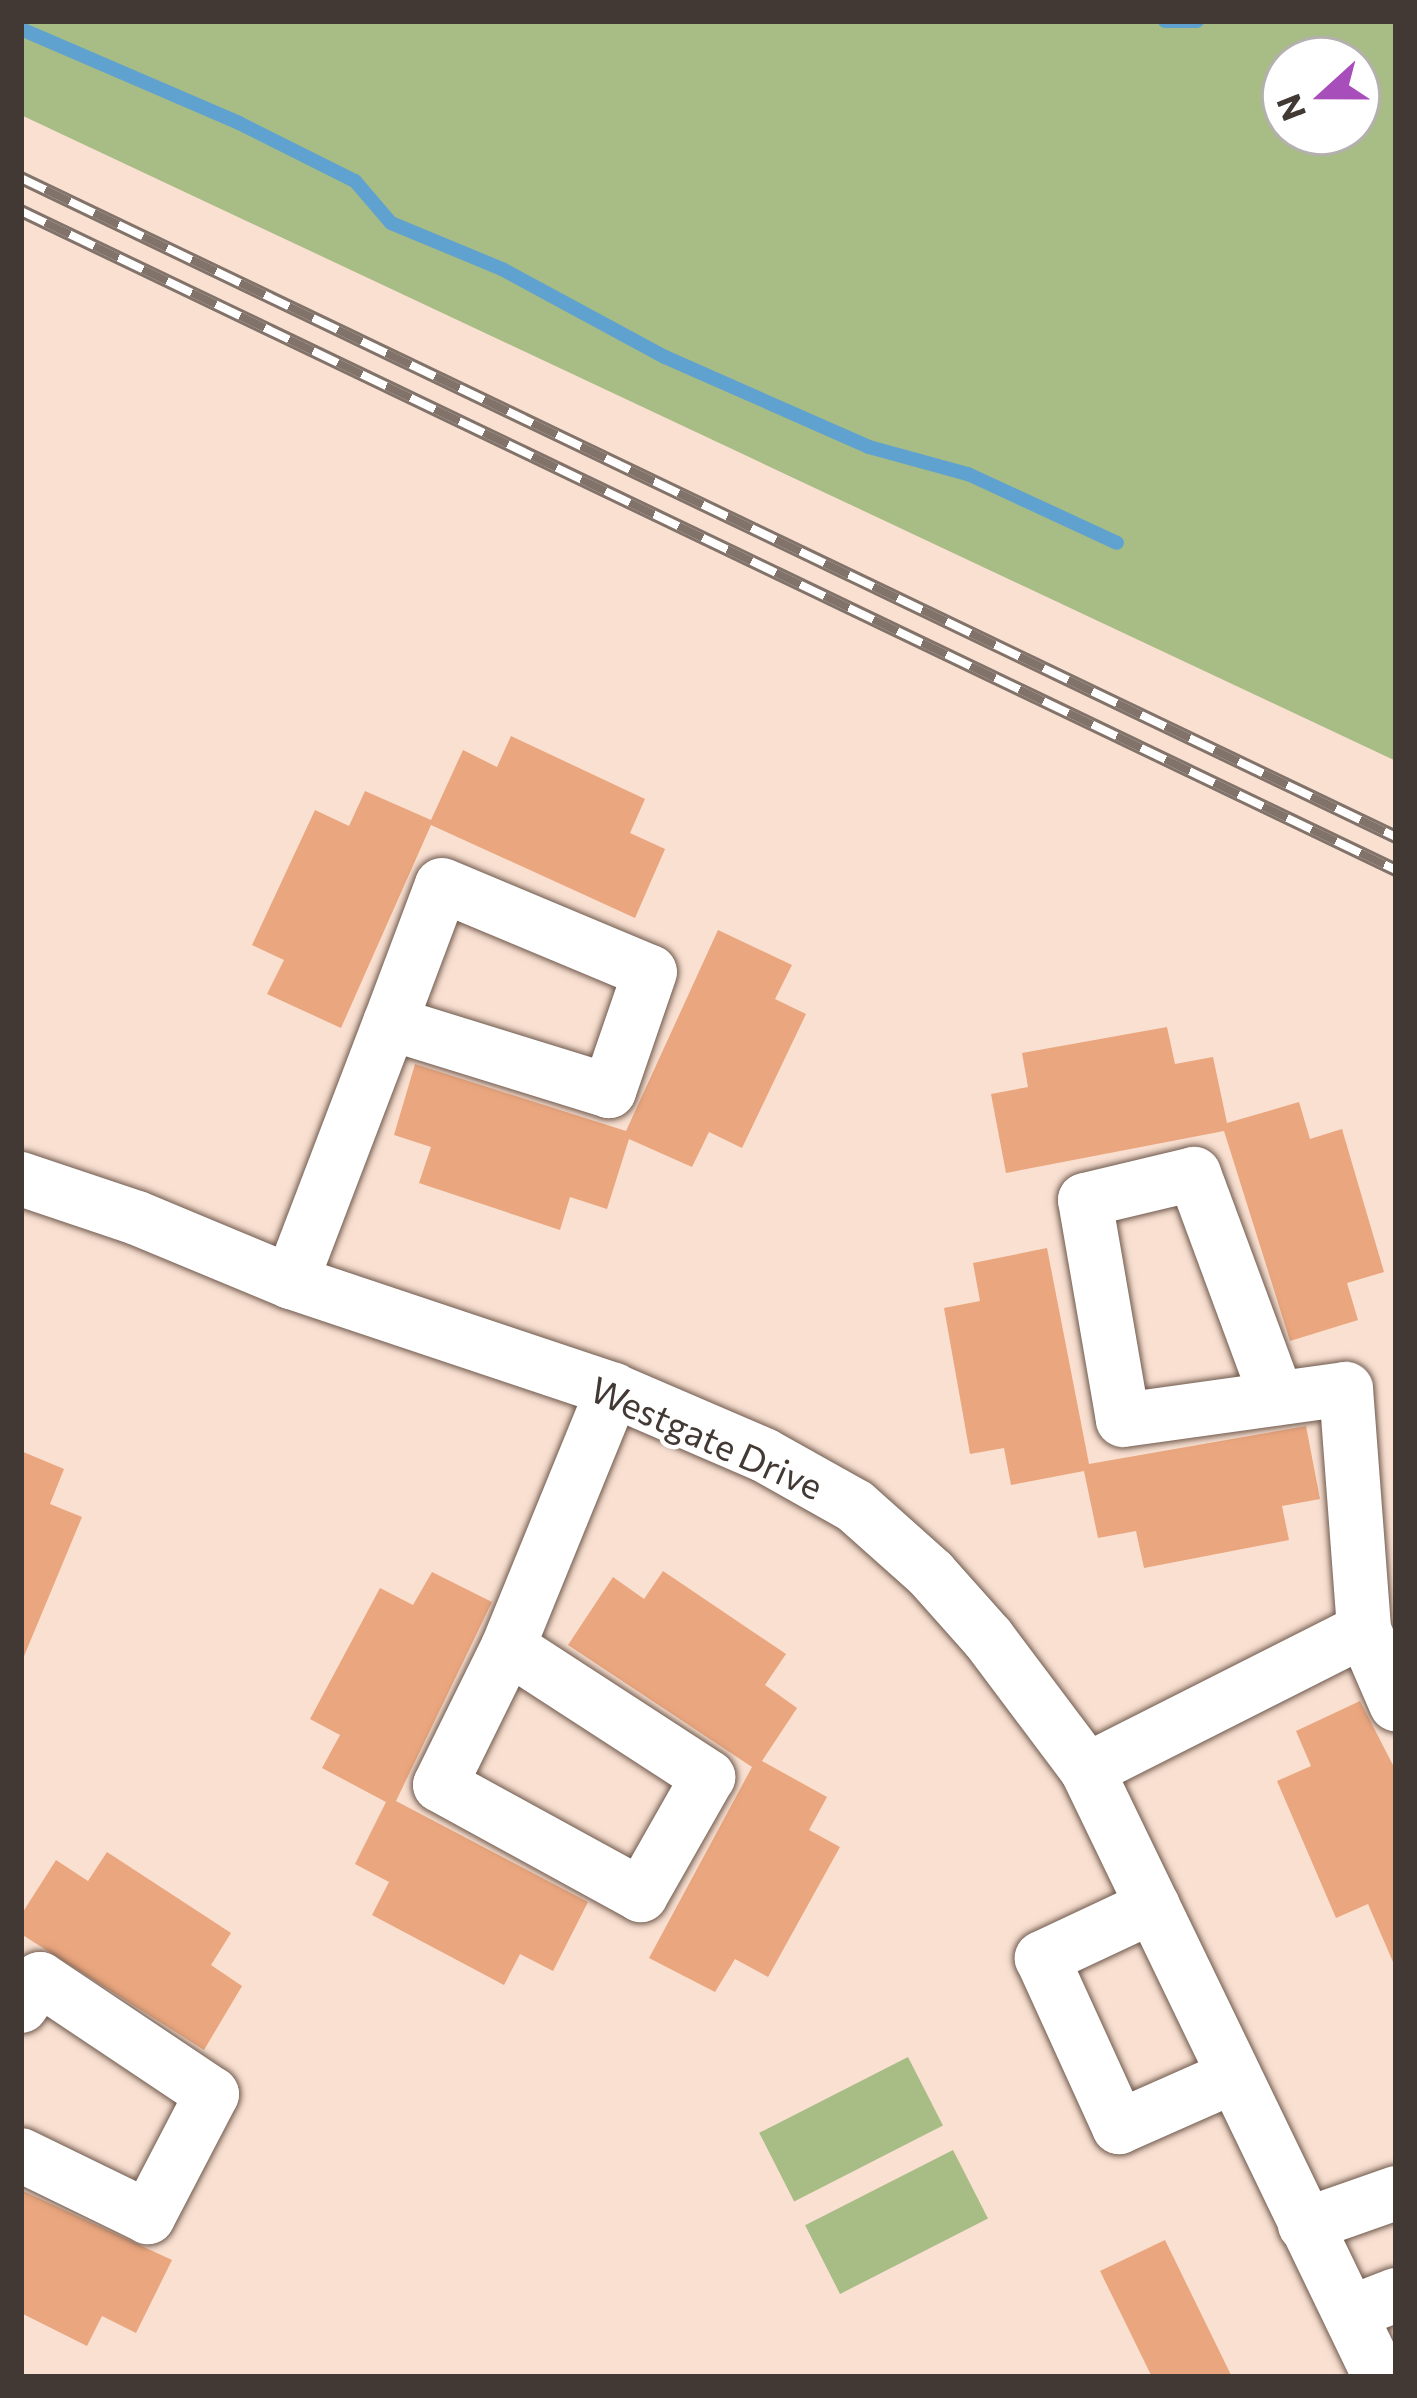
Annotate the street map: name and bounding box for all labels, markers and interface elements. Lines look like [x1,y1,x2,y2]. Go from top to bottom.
north arrow [1261,36,1381,156]
text: N [1266,89,1313,127]
street label: Westgate Drive [584,1366,830,1508]

